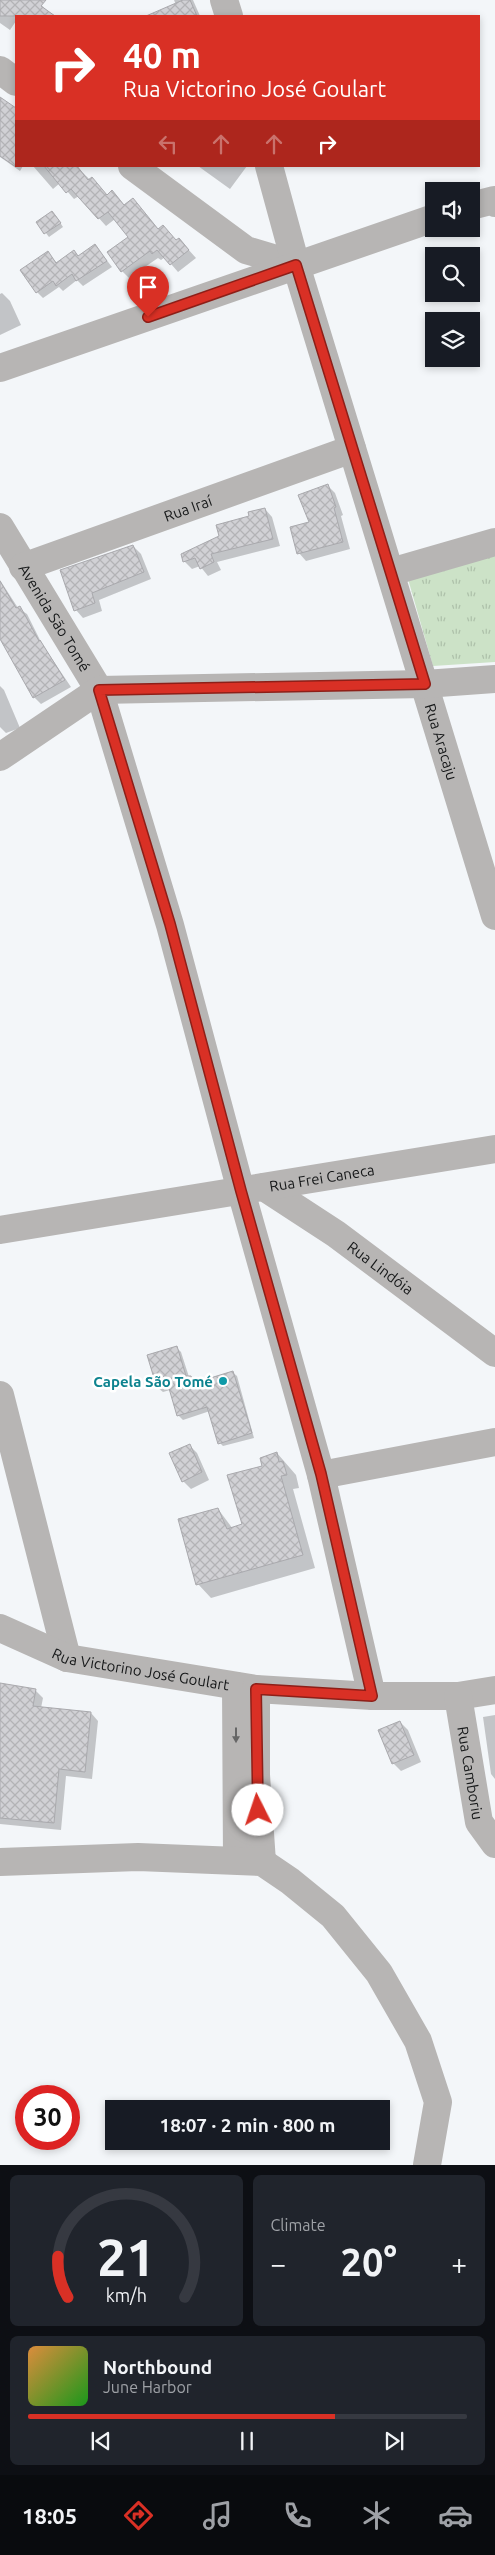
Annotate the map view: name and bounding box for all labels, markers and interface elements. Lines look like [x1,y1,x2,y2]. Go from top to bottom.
icon: right [40,35,105,100]
text: 40 m [123,35,201,75]
text: Rua Victorino José Goulart [123,76,386,101]
icon: left [154,130,182,158]
icon: ahead [207,130,235,158]
icon: ahead [260,130,288,158]
icon: right [313,130,341,158]
map controls [425,182,480,367]
button: sound [425,182,480,237]
button: search [425,247,480,302]
pin [127,266,169,317]
icon: arrive [134,273,162,301]
button: layers [425,312,480,367]
street label: Rua Iraí [161,491,214,524]
street label: Avenida São Tomé [16,561,94,674]
street label: Rua Aracaju [422,701,461,782]
street label: Rua Frei Caneca [268,1160,376,1194]
street label: Rua Lindóia [345,1237,417,1298]
place label: Capela São Tomé [93,1373,213,1390]
marker: Capela São Tomé [217,1375,229,1387]
street label: Rua Victorino José Goulart [50,1644,231,1693]
street label: Rua Camboriu [455,1725,487,1821]
one-way arrow [232,1727,240,1743]
position arrow [231,1783,283,1835]
speed limit sign: 30 [15,2085,80,2150]
text: 18:07 · 2 min · 800 m [160,2114,335,2136]
text: Climate [271,2216,326,2234]
text: 21 [97,2228,156,2286]
text: 20° [341,2241,397,2283]
text: − [271,2248,286,2279]
text: + [451,2248,467,2279]
text: km/h [106,2285,147,2305]
text: Northbound [103,2356,212,2378]
text: June Harbor [103,2378,192,2396]
icon: previous [87,2427,115,2455]
icon: pause [233,2427,261,2455]
icon: next [380,2427,408,2455]
icon: directions [121,2498,156,2533]
icon: music [200,2498,235,2533]
icon: phone [280,2498,315,2533]
icon: climate [359,2498,394,2533]
icon: car [438,2498,473,2533]
text: 18:05 [22,2503,77,2528]

